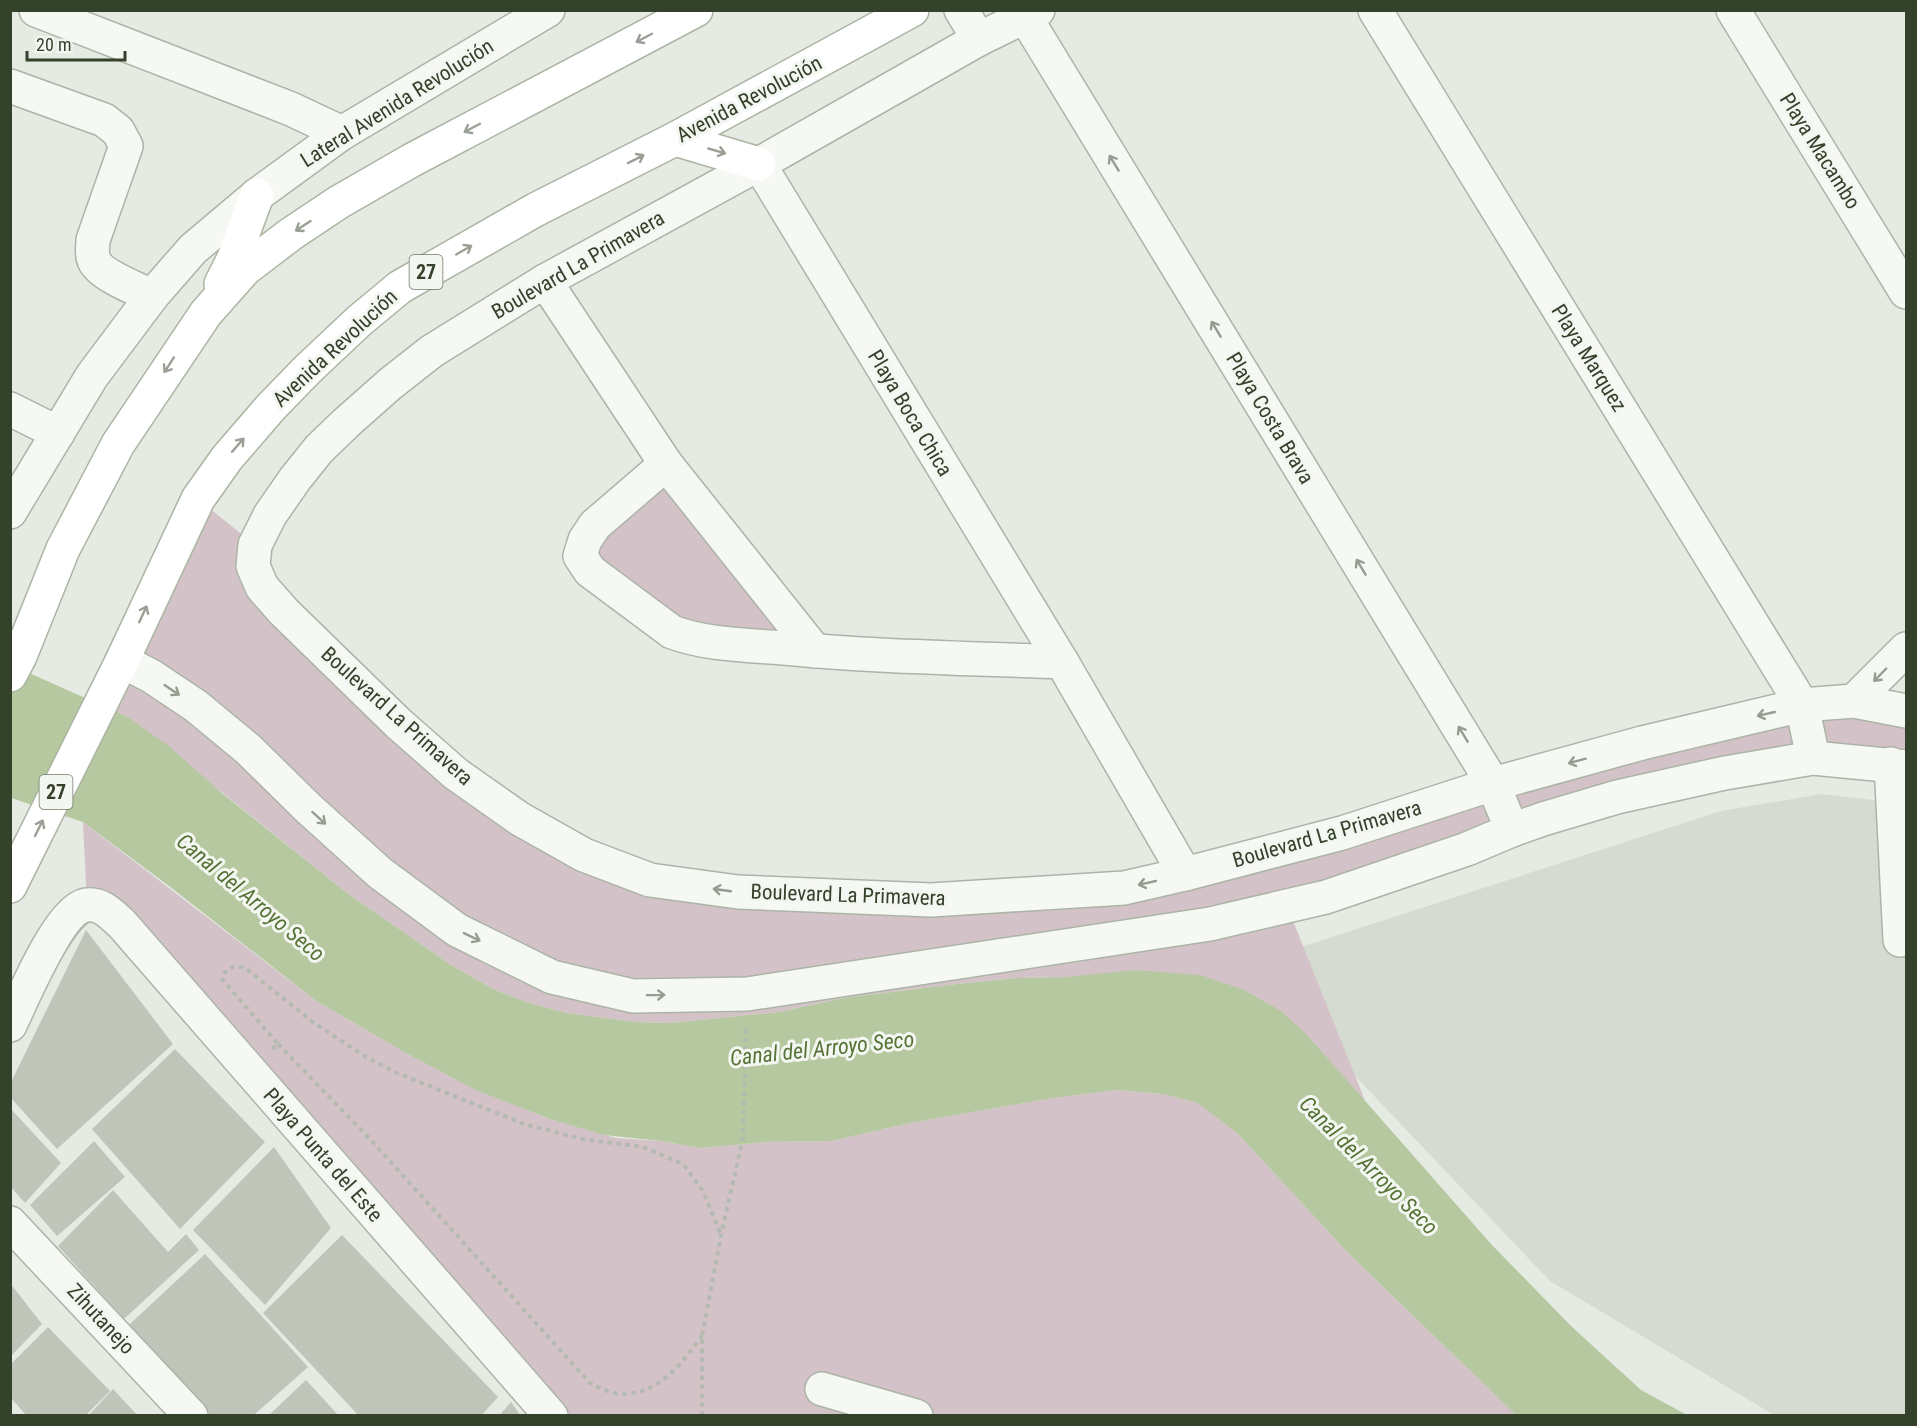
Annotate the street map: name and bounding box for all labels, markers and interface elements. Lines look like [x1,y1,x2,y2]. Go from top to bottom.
scale bar [27,24,124,62]
one-way arrow [636,33,654,44]
text: 20 m [36,34,71,55]
street label: Lateral Avenida Revolución [296,34,498,172]
street label: Avenida Revolución [672,51,826,147]
street label: Playa Macambo [1775,89,1865,213]
one-way arrow [463,123,481,135]
one-way arrow [707,146,726,158]
one-way arrow [627,152,645,164]
one-way arrow [1108,155,1120,172]
street label: Boulevard La Primavera [487,206,669,324]
one-way arrow [295,220,312,232]
one-way arrow [455,244,472,256]
road number: 27 [410,255,442,289]
street label: Avenida Revolución [268,284,402,412]
street label: Playa Marquez [1547,300,1631,416]
one-way arrow [1209,321,1221,338]
street label: Playa Boca Chica [863,346,957,480]
street label: Playa Costa Brava [1221,348,1319,488]
one-way arrow [163,357,176,374]
one-way arrow [232,437,245,453]
one-way arrow [1355,559,1368,576]
one-way arrow [138,605,150,623]
street label: Boulevard La Primavera [316,642,478,790]
one-way arrow [1872,667,1887,682]
one-way arrow [164,684,180,696]
one-way arrow [1757,708,1776,720]
one-way arrow [1456,726,1468,743]
one-way arrow [1568,755,1587,767]
road number: 27 [40,775,72,809]
street label: Boulevard La Primavera [1230,796,1424,872]
one-way arrow [311,811,326,825]
one-way arrow [33,820,45,838]
water label: Canal del Arroyo Seco [172,828,330,966]
one-way arrow [1138,877,1157,889]
street label: Boulevard La Primavera [750,880,946,910]
one-way arrow [713,884,733,895]
one-way arrow [463,932,481,944]
one-way arrow [645,989,665,1001]
water label: Canal del Arroyo Seco [729,1026,915,1071]
street label: Playa Punta del Este [259,1083,388,1227]
water label: Canal del Arroyo Seco [1294,1091,1443,1240]
street label: Zihutanejo [62,1279,140,1359]

